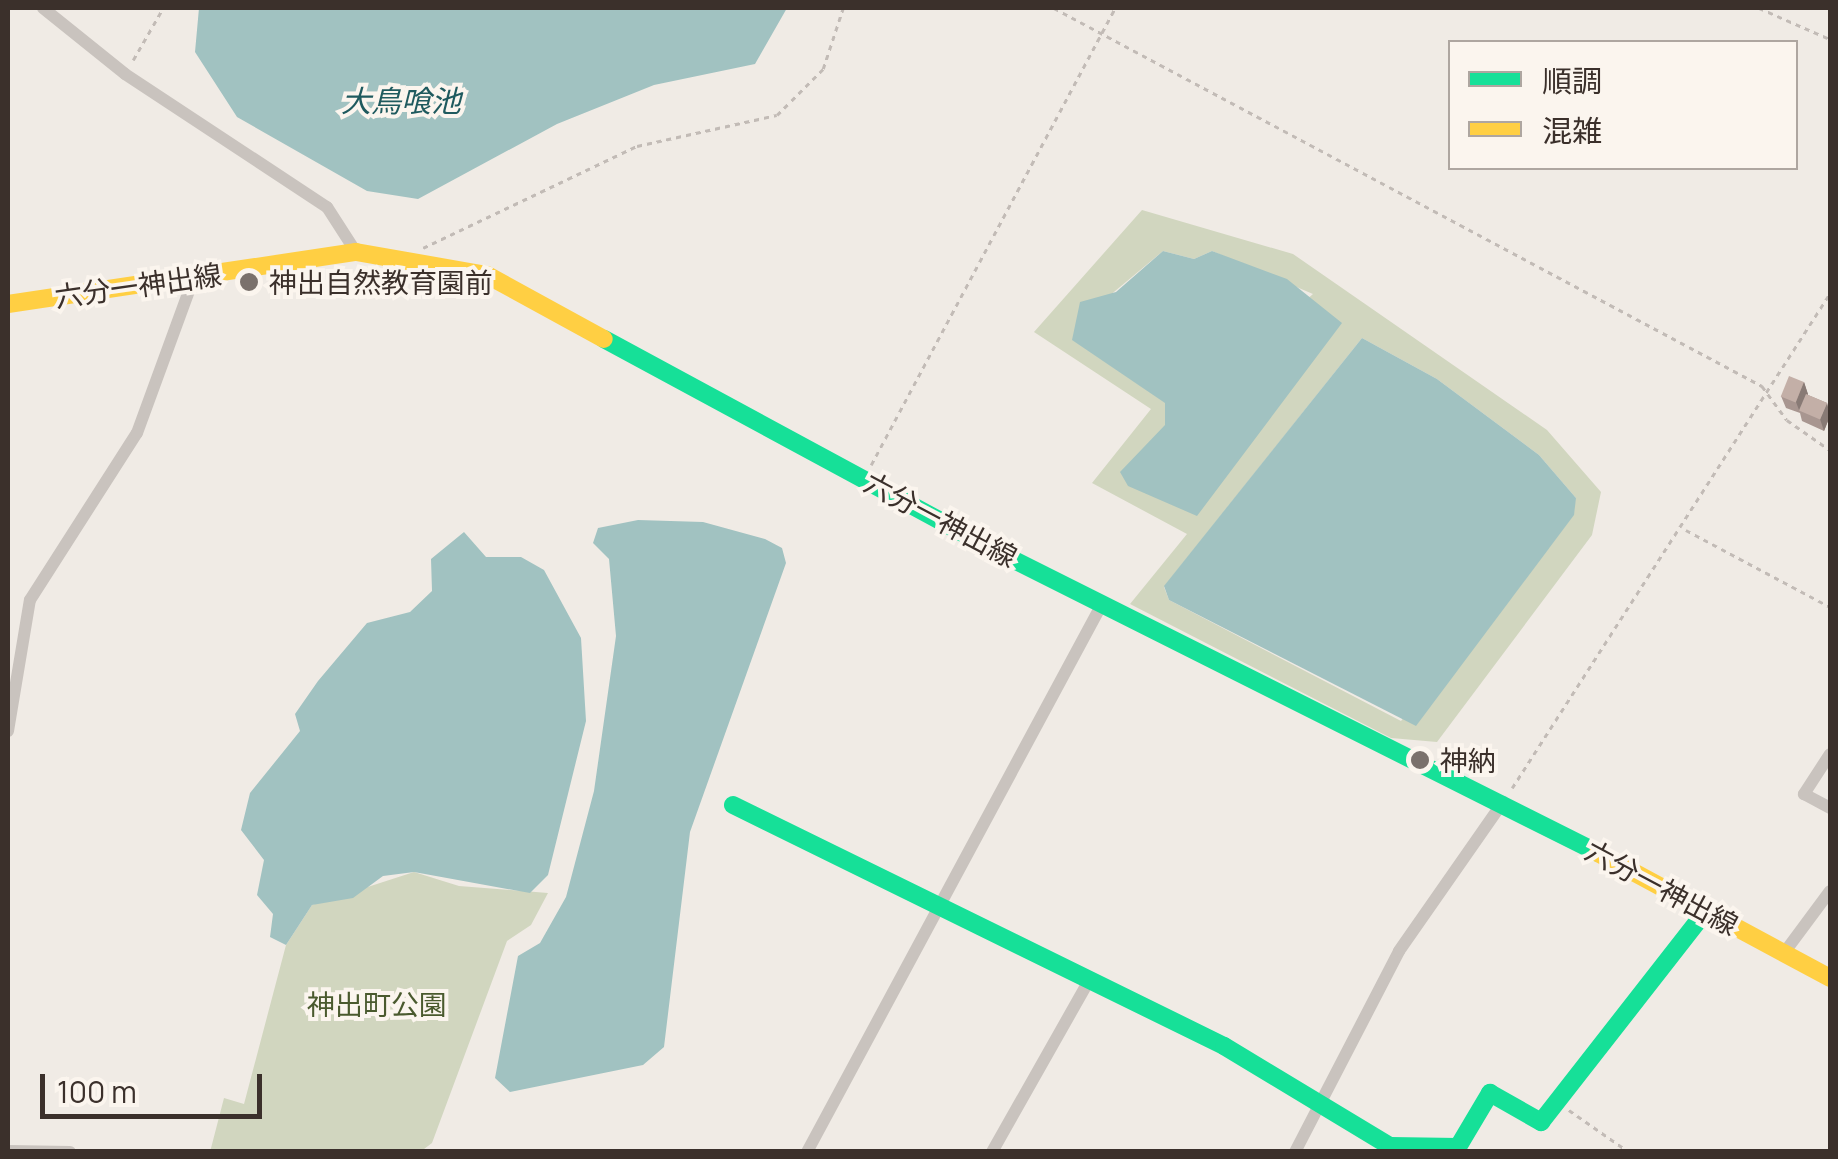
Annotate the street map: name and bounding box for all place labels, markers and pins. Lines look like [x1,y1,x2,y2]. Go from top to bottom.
place label: 神出自然教育園前 [269,265,493,299]
marker: 神出自然教育園前 [238,271,260,293]
place label: 神納 [1440,743,1496,777]
marker: 神納 [1409,749,1431,771]

